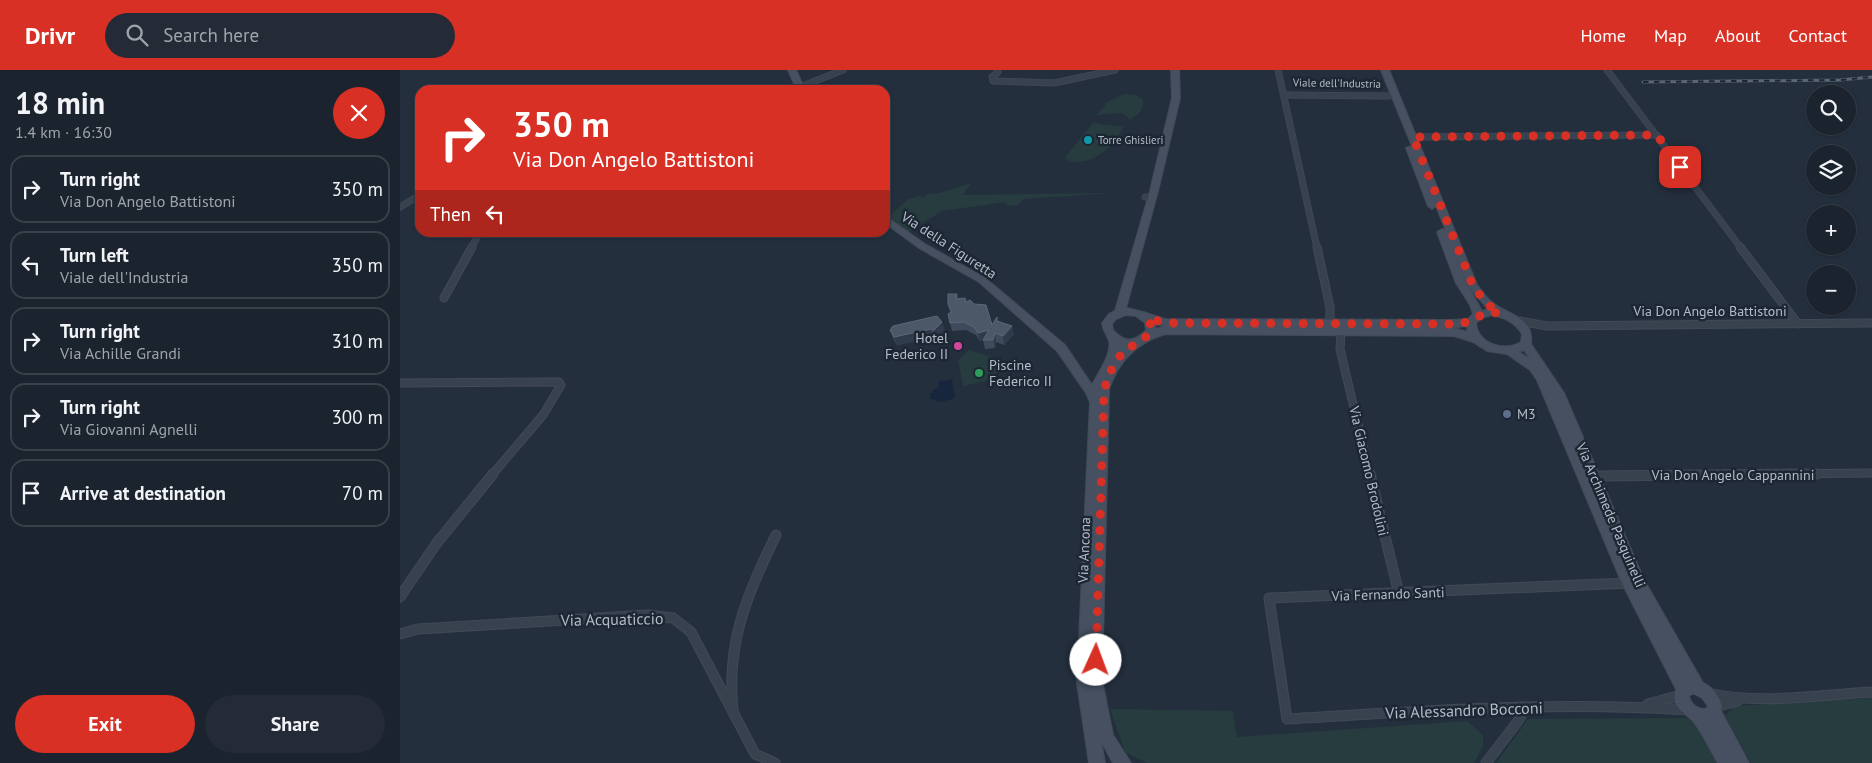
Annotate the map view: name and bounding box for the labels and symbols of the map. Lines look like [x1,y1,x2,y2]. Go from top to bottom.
street label: Viale dell'Industria [1292,75,1381,91]
place label: Torre Ghislieri [1098,133,1163,147]
marker: Torre Ghislieri [1082,134,1094,146]
pin [1659,146,1701,188]
street label: Via della Figuretta [897,207,1000,283]
street label: Via Don Angelo Battistoni [1632,302,1787,320]
place label: Hotel Federico II [885,329,948,363]
marker: Hotel Federico II [952,340,964,352]
place label: Piscine Federico II [989,356,1052,390]
marker: Piscine Federico II [973,367,985,379]
street label: Via Giacomo Brodolini [1345,403,1393,538]
place label: M3 [1517,405,1536,423]
marker: M3 [1501,408,1513,420]
street label: Via Archimede Pasquinelli [1572,439,1650,590]
street label: Via Don Angelo Cappannini [1650,466,1815,484]
street label: Via Ancona [1074,517,1094,584]
street label: Via Fernando Santi [1330,583,1445,605]
street label: Via Acquaticcio [559,608,664,630]
position arrow [1069,633,1121,685]
street label: Via Alessandro Bocconi [1384,697,1543,723]

